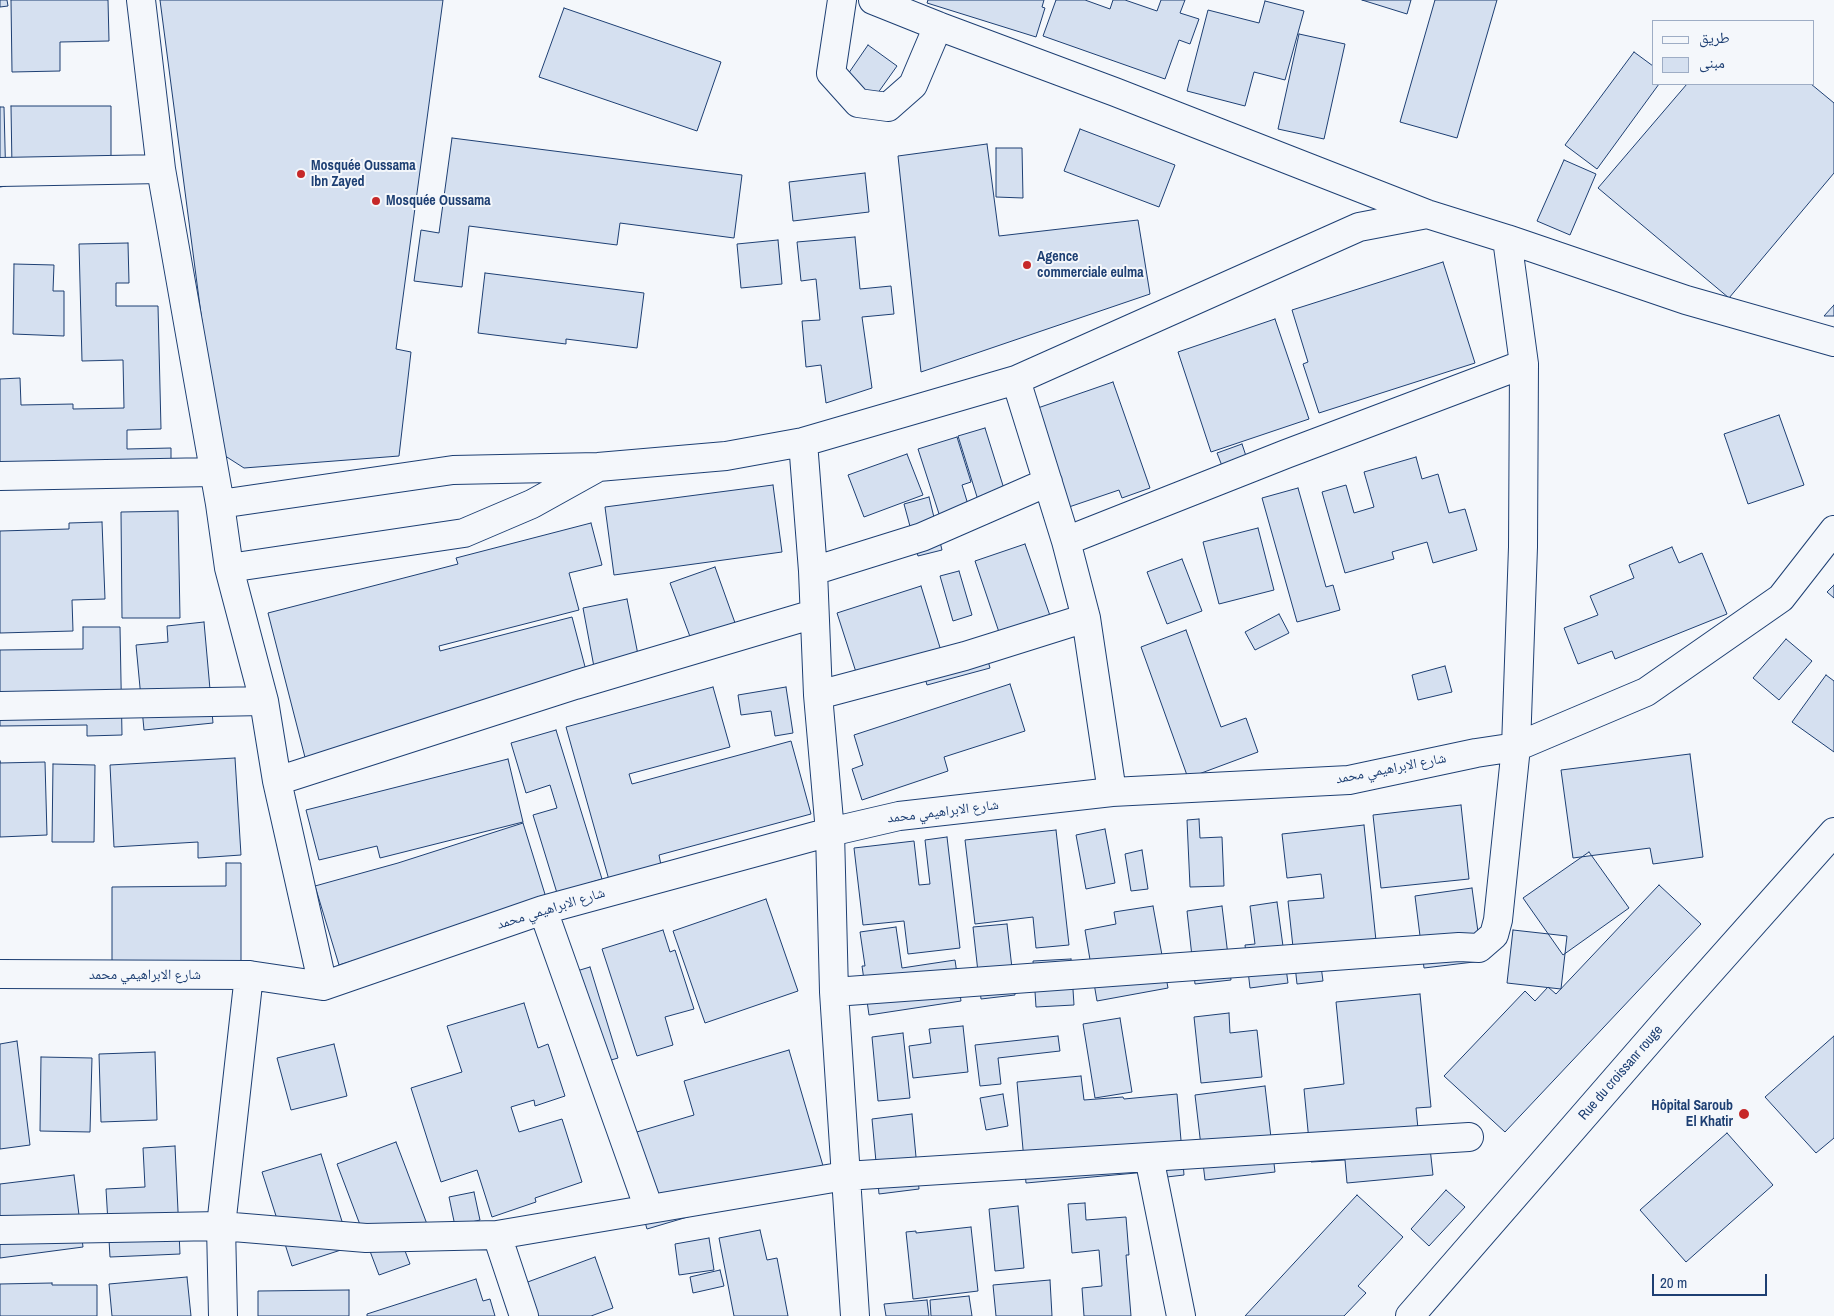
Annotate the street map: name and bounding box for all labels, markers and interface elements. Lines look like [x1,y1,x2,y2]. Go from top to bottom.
legend [1652,20,1814,85]
text: طريق [1699,27,1730,48]
text: مبنى [1699,52,1725,73]
place label: Mosquée Oussama Ibn Zayed [311,158,416,190]
marker: Mosquée Oussama Ibn Zayed [295,168,307,180]
place label: Mosquée Oussama [386,193,491,209]
marker: Mosquée Oussama [370,195,382,207]
place label: Agence commerciale eulma [1037,249,1144,282]
marker: Agence commerciale eulma [1021,259,1033,271]
street label: شارع الابراهيمي محمد [1334,750,1448,788]
street label: شارع الابراهيمي محمد [886,797,1000,827]
street label: شارع الابراهيمي محمد [495,885,607,933]
street label: شارع الابراهيمي محمد [89,967,201,983]
street label: Rue du croissanr rouge [1575,1022,1667,1124]
place label: Hôpital Saroub El Khatir [1651,1098,1733,1130]
marker: Hôpital Saroub El Khatir [1737,1107,1751,1121]
scale bar [1654,1264,1769,1296]
text: 20 m [1660,1272,1687,1293]

